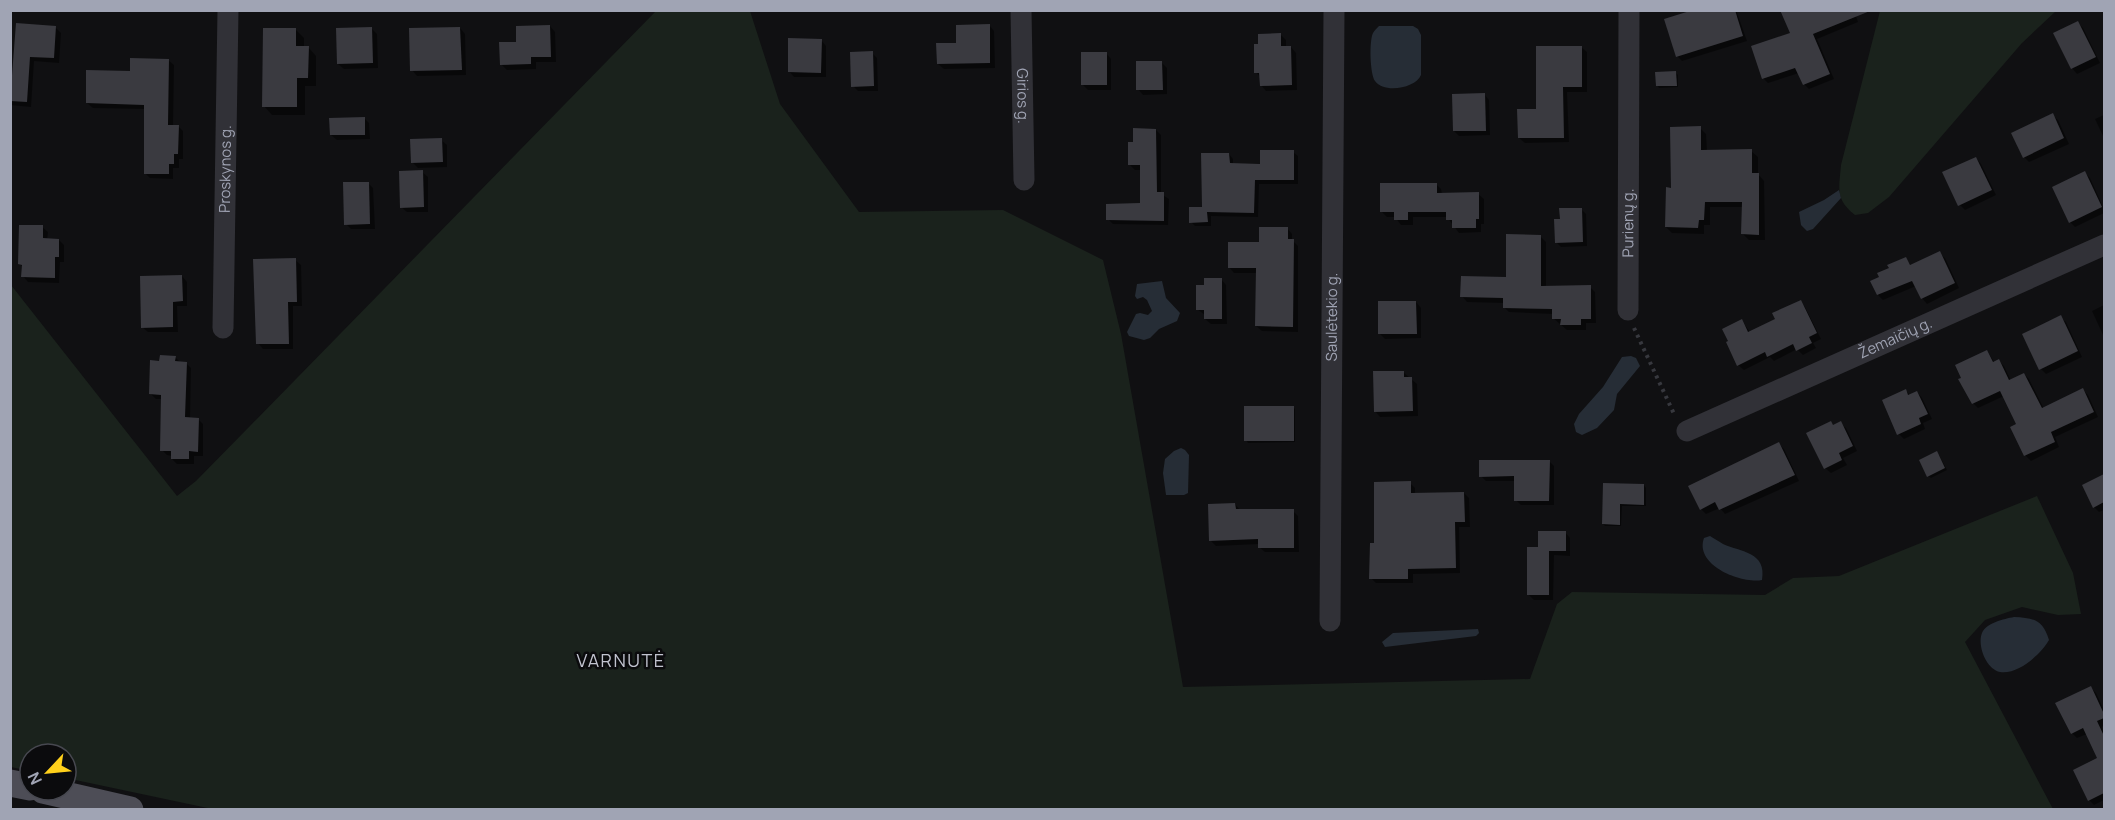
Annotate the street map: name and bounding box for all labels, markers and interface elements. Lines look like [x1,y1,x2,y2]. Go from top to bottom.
street label: Girios g. [1012,68,1034,124]
street label: Proskynos g. [214,125,236,213]
street label: Purienų g. [1617,188,1638,258]
street label: Saulėtekio g. [1321,273,1342,362]
street label: Žemaičių g. [1855,312,1935,363]
district label: VARNUTĖ [577,648,665,672]
north arrow [18,742,78,802]
text: N [22,769,47,789]

